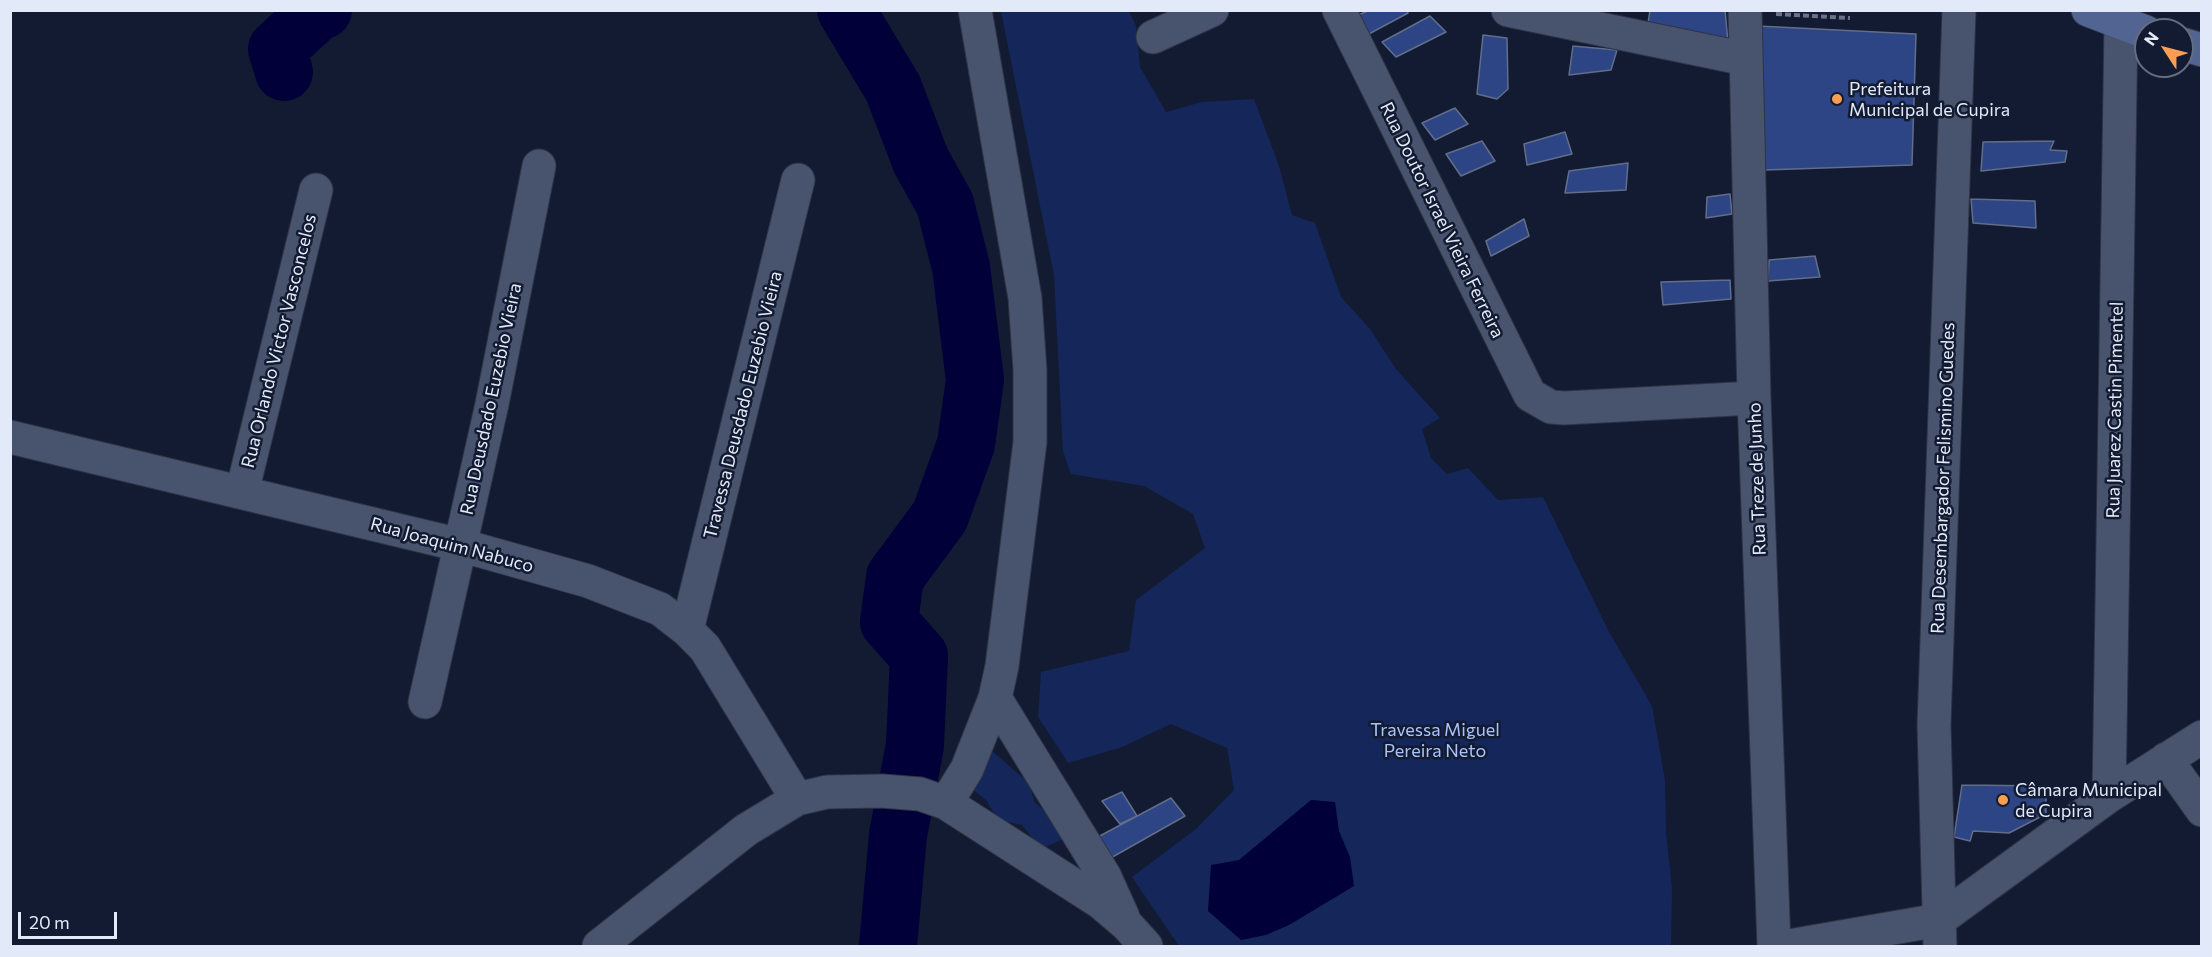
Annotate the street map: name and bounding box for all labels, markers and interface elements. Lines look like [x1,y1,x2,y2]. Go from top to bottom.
north arrow [2134,18,2194,78]
text: N [2139,28,2162,49]
place label: Prefeitura Municipal de Cupira [1849,78,2010,121]
marker: Prefeitura Municipal de Cupira [1830,92,1844,106]
street label: Rua Doutor Israel Vieira Ferreira [1375,99,1509,341]
street label: Rua Orlando Victor Vasconcelos [237,212,321,470]
street label: Travessa Deusdado Euzebio Vieira [699,269,787,541]
street label: Rua Deusdado Euzebio Vieira [456,281,526,517]
street label: Rua Juarez Castin Pimentel [2102,301,2128,519]
street label: Rua Desembargador Felismino Guedes [1927,322,1959,634]
street label: Rua Treze de Junho [1744,402,1770,556]
street label: Rua Joaquim Nabuco [368,513,536,577]
park label: Travessa Miguel Pereira Neto [1370,719,1500,762]
place label: Câmara Municipal de Cupira [2015,779,2162,822]
marker: Câmara Municipal de Cupira [1996,793,2010,807]
scale bar [21,900,120,938]
text: 20 m [29,911,70,933]

